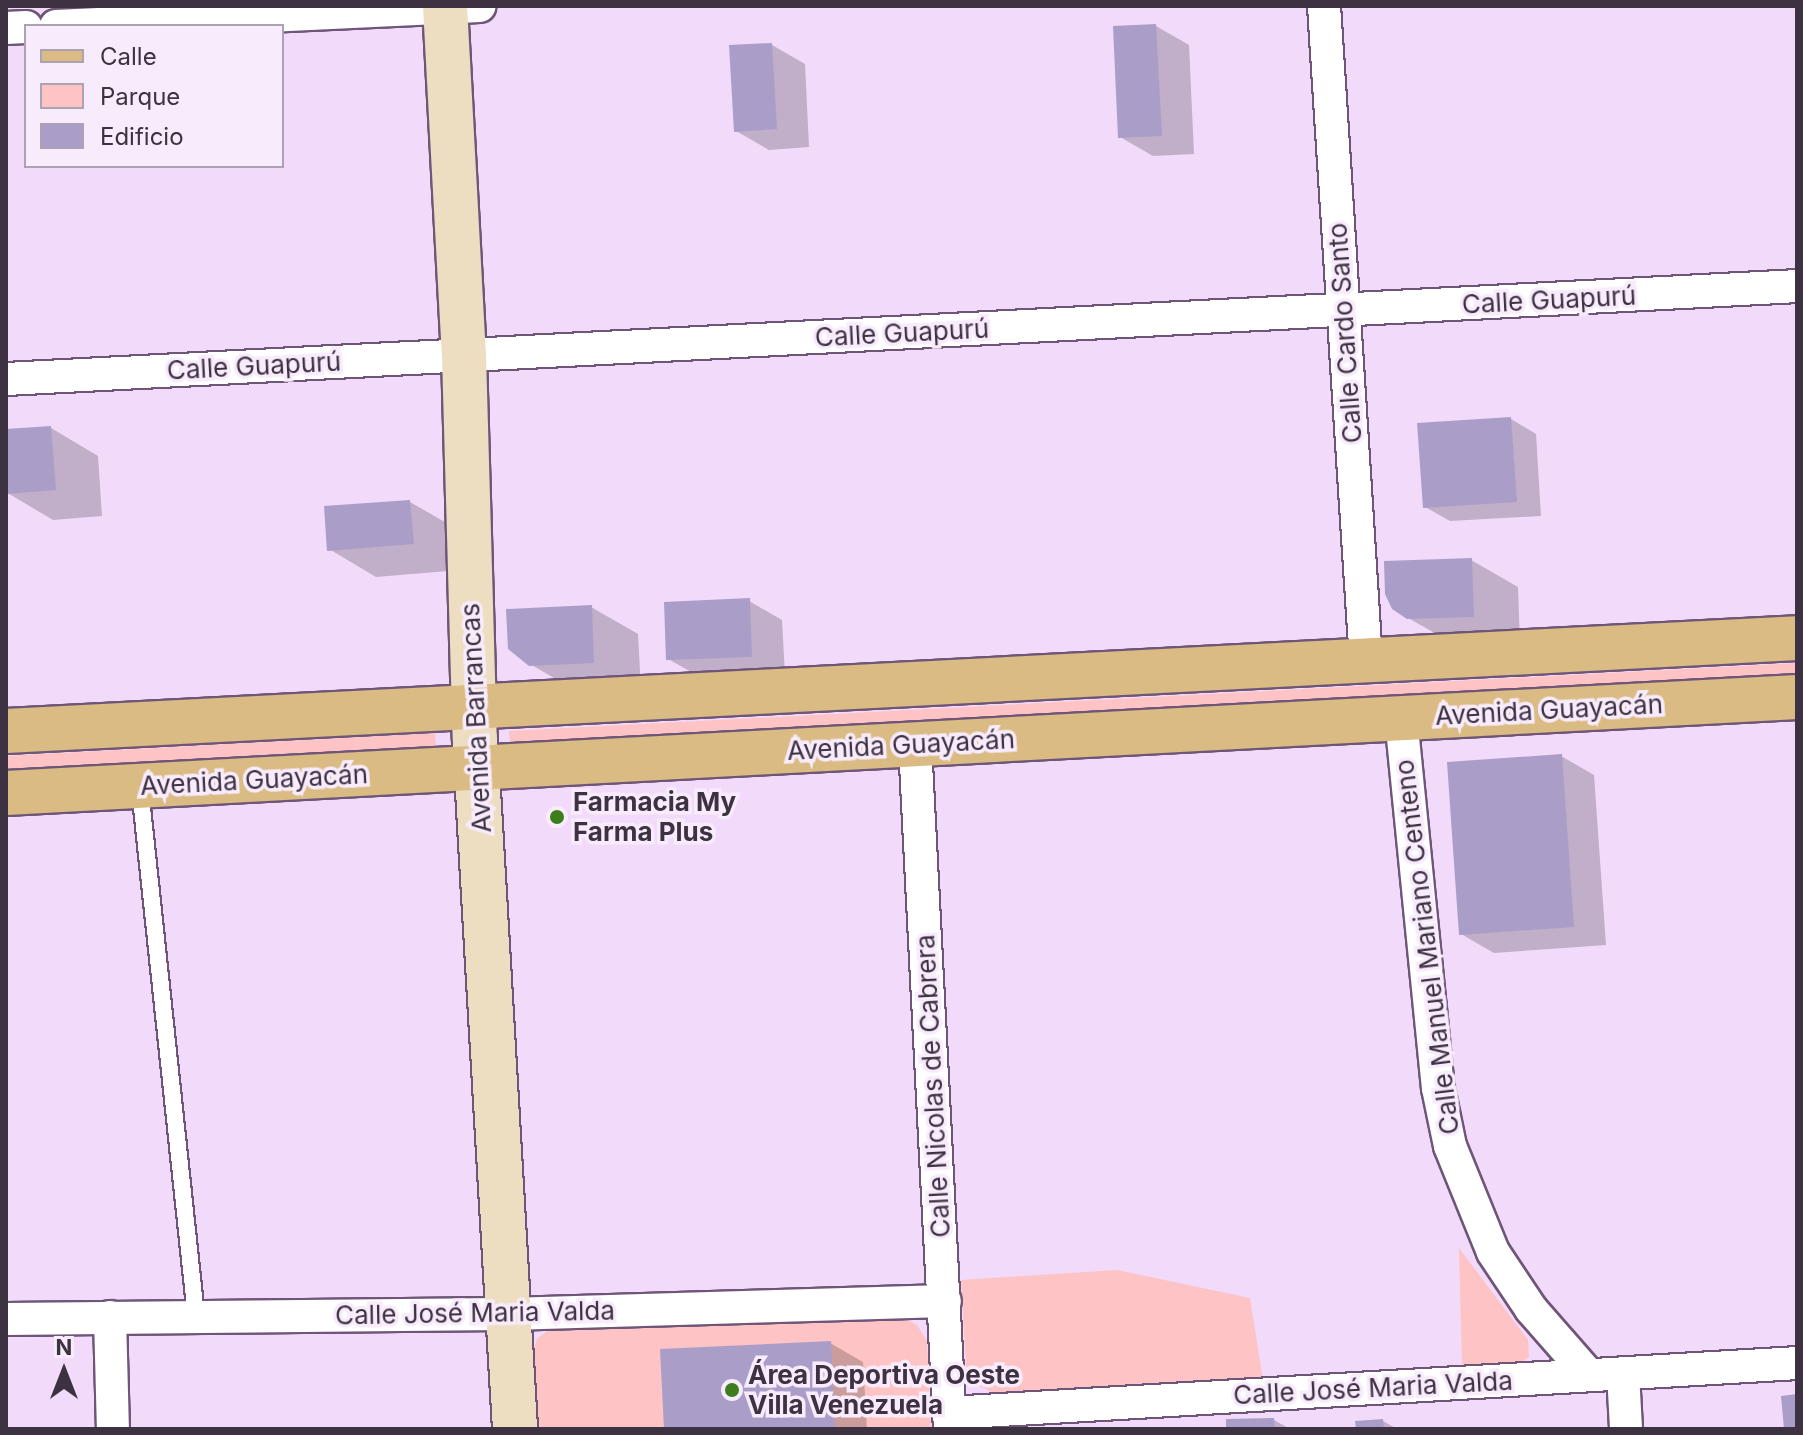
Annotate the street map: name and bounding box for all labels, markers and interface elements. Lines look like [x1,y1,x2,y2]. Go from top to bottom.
legend [24,24,284,168]
text: Calle [100,42,157,71]
text: Parque [100,82,180,111]
text: Edificio [100,122,184,151]
street label: Calle Cardo Santo [1322,222,1368,444]
street label: Calle Guapurú [1461,280,1637,320]
street label: Calle Guapurú [814,313,990,353]
street label: Calle Guapurú [166,346,342,386]
street label: Avenida Barrancas [454,602,498,834]
street label: Avenida Guayacán [1434,688,1664,732]
street label: Avenida Guayacán [786,723,1016,767]
street label: Avenida Guayacán [139,758,369,802]
street label: Calle Manuel Mariano Centeno [1389,758,1465,1136]
place label: Farmacia My Farma Plus [573,786,736,848]
marker: Farmacia My Farma Plus [548,808,566,826]
street label: Calle Nicolas de Cabrera [909,934,957,1238]
street label: Calle José Maria Valda [335,1295,615,1331]
north arrow [24,1331,104,1411]
text: N [56,1334,72,1360]
place label: Área Deportiva Oeste Villa Venezuela [748,1359,1020,1420]
street label: Calle José Maria Valda [1232,1365,1514,1411]
marker: Área Deportiva Oeste Villa Venezuela [723,1381,741,1399]

